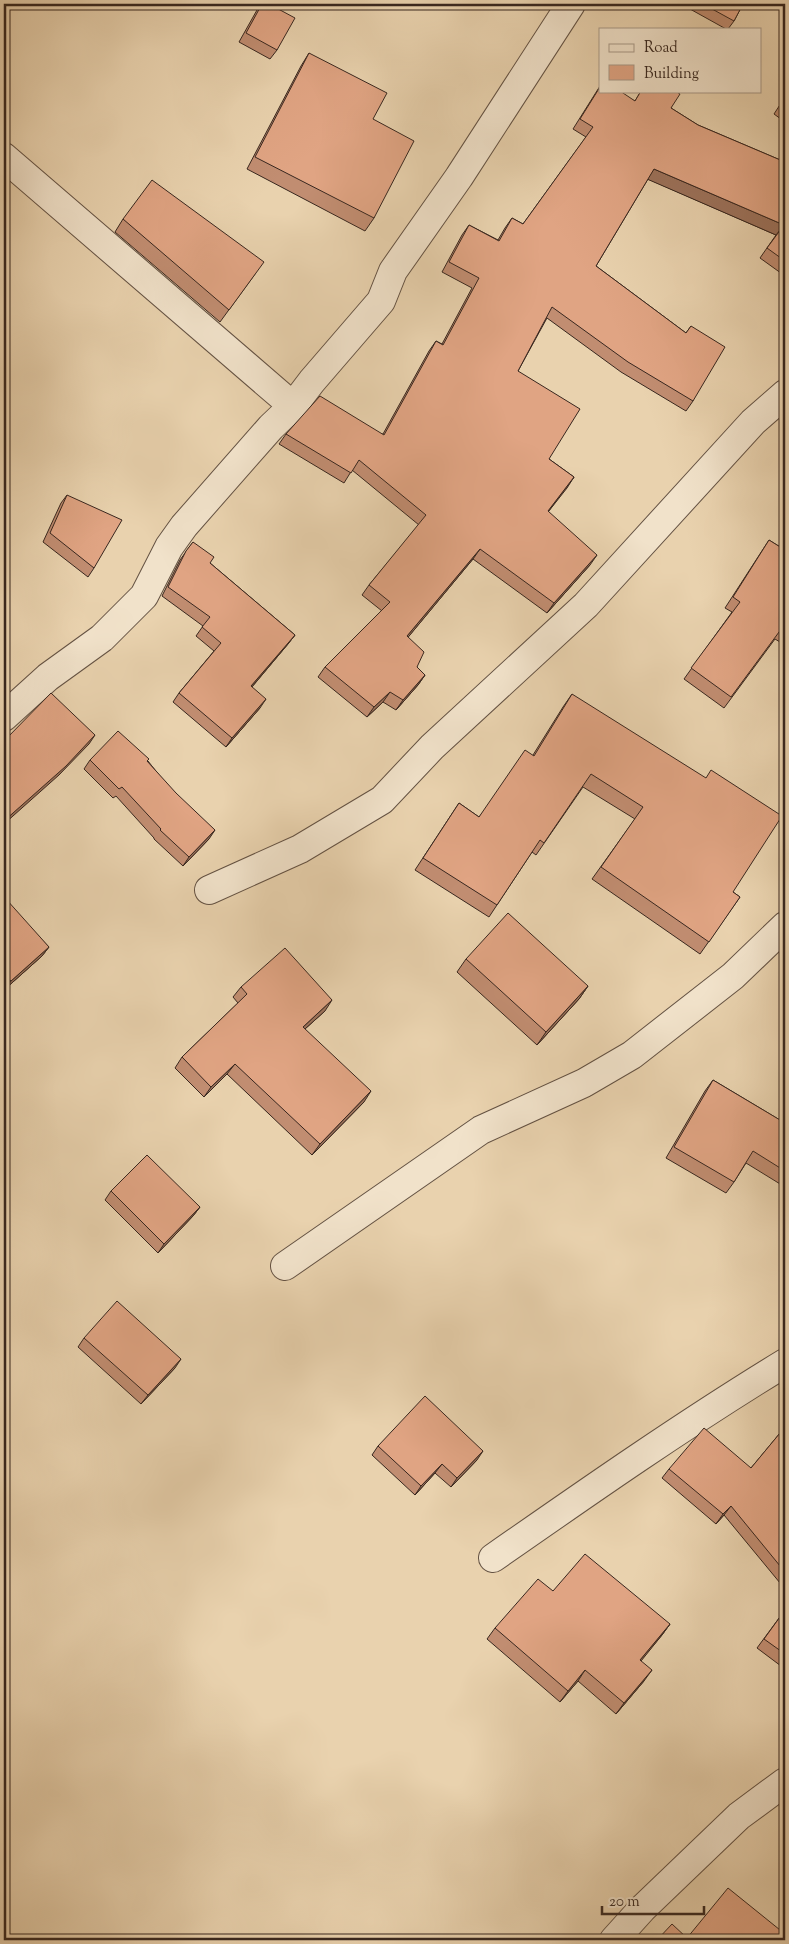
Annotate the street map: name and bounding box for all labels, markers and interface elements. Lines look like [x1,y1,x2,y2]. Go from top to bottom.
legend [599,28,762,92]
text: Road [644,38,678,59]
text: Building [644,64,699,85]
scale bar [602,1884,704,1916]
text: 20 m [609,1892,640,1913]

